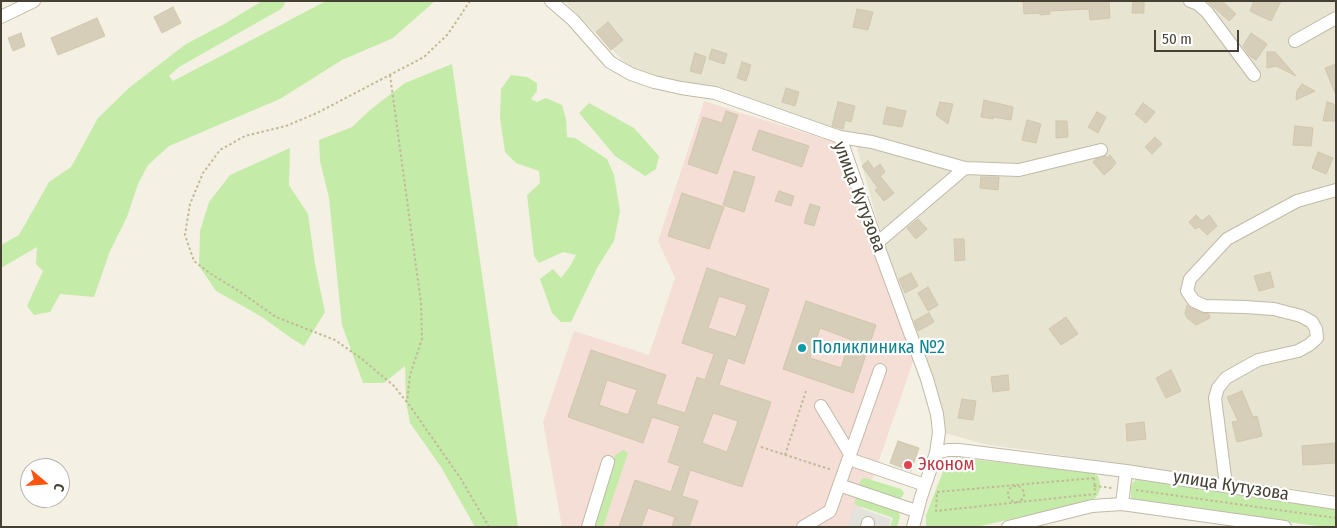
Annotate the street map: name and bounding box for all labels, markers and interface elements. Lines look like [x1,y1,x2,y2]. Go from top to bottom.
scale bar [1157,20,1242,52]
text: 50 m [1162,30,1192,48]
street label: улица Кутузова [828,138,890,256]
place label: Поликлиника №2 [812,337,945,359]
marker: Поликлиника №2 [796,342,808,354]
place label: Эконом [918,454,974,476]
north arrow [20,458,70,508]
marker: Эконом [902,459,914,471]
street label: улица Кутузова [1171,466,1291,506]
text: С [50,481,68,494]

